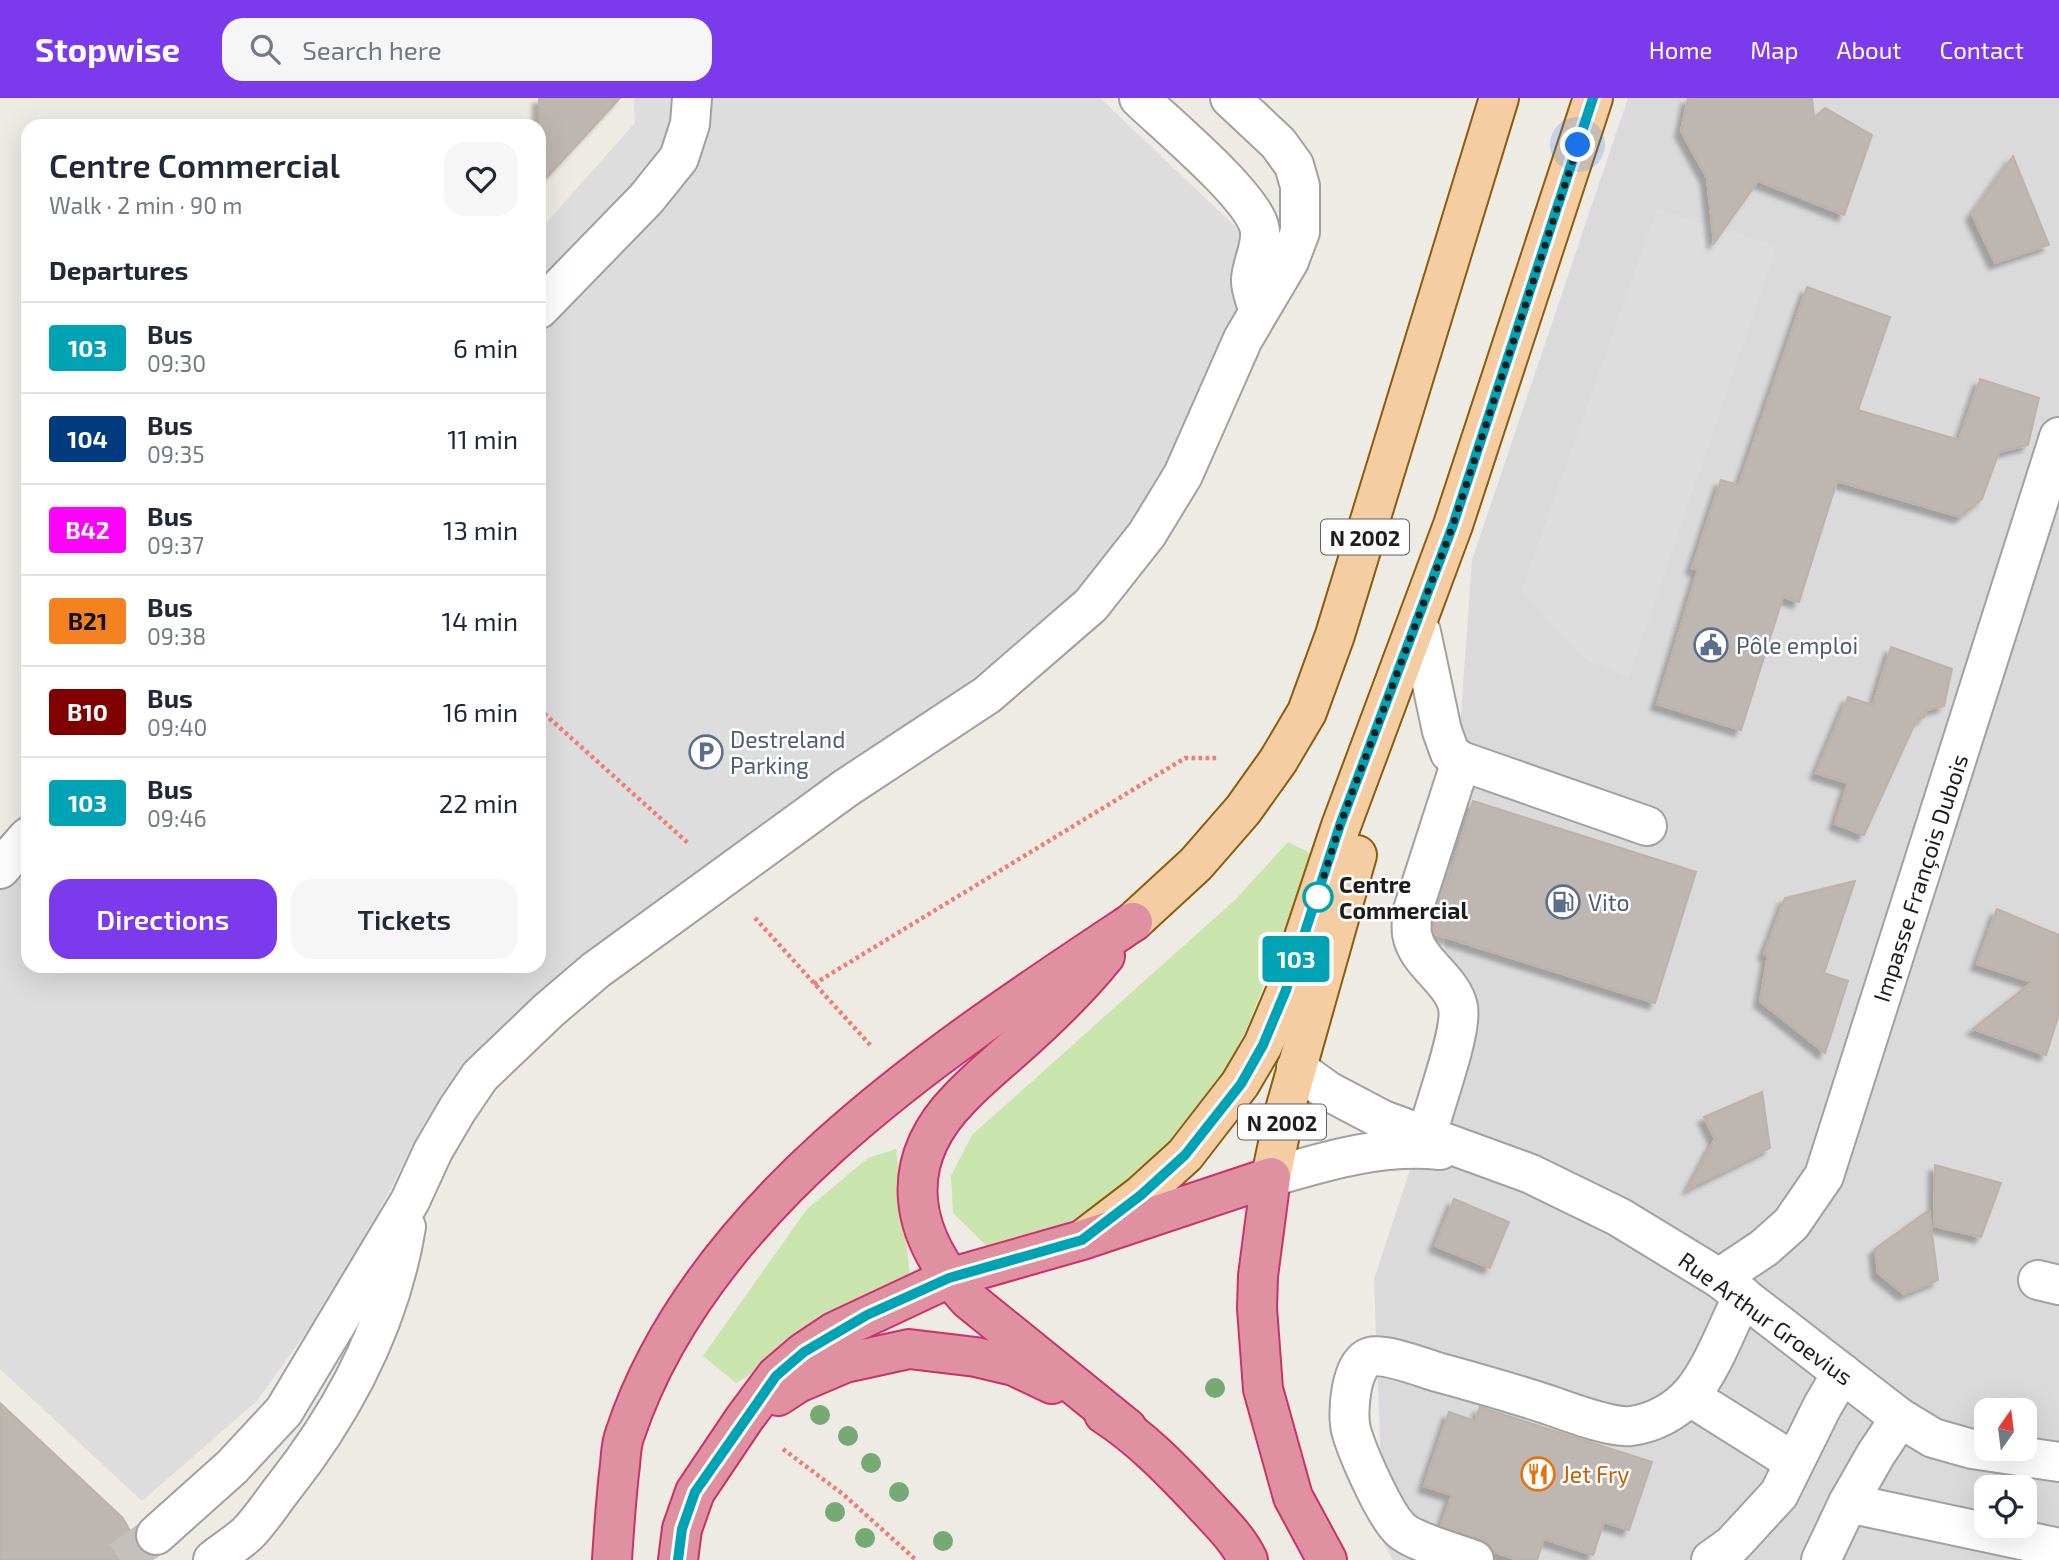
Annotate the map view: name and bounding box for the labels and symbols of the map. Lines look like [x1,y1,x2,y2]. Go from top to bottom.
your location [1560,127,1595,162]
road number: N 2002 [1321,520,1409,555]
public building icon: Pôle emploi [1692,626,1730,664]
place label: Pôle emploi [1736,631,1858,659]
place label: Destreland Parking [730,725,845,779]
parking icon: Destreland Parking [687,733,725,771]
street label: Impasse François Dubois [1867,751,1974,1006]
place label: Centre Commercial [1339,870,1468,924]
marker: Centre Commercial [1303,882,1333,912]
fuel station icon: Vito [1544,883,1582,921]
place label: Vito [1588,888,1630,916]
line badge: 103 [1256,936,1336,982]
road number: N 2002 [1238,1104,1326,1140]
street label: Rue Arthur Groevius [1674,1245,1858,1391]
north arrow [1974,1398,2037,1461]
restaurant icon: Jet Fry [1519,1455,1557,1493]
place label: Jet Fry [1562,1460,1629,1488]

